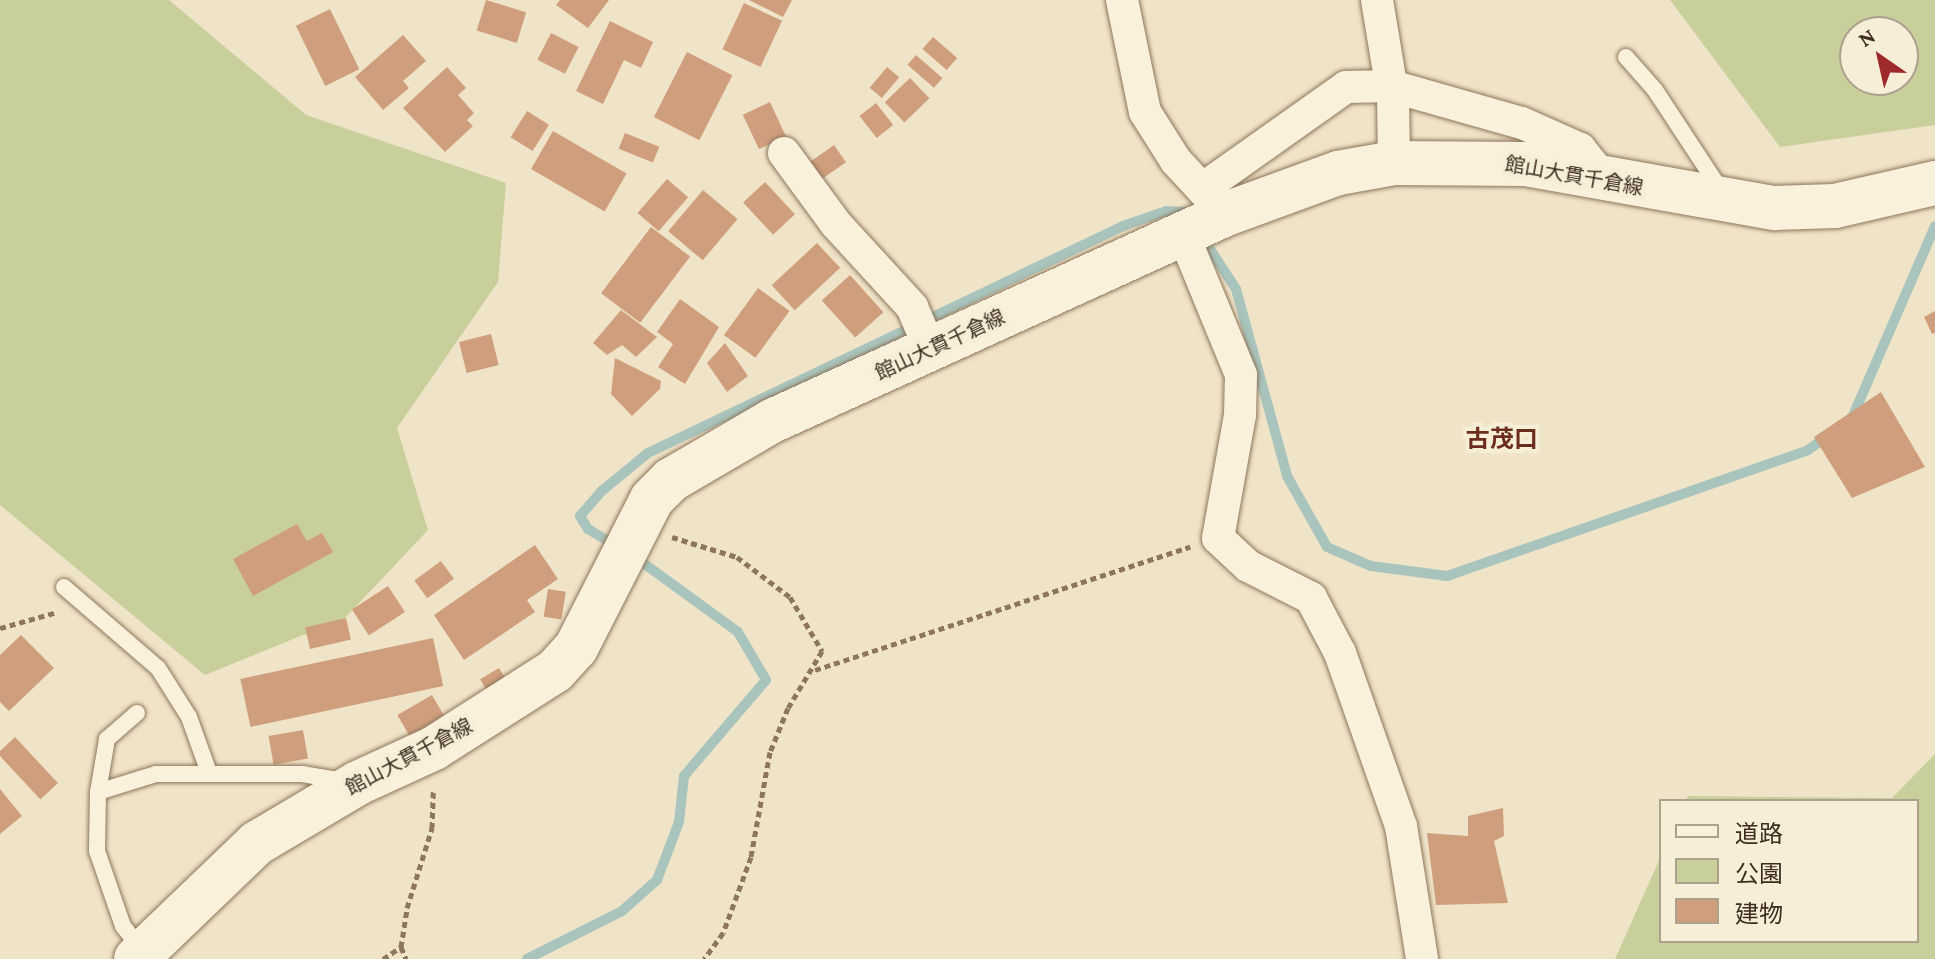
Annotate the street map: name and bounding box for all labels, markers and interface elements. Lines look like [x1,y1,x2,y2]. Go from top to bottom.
north arrow [1839,16,1919,96]
text: N [1853,23,1880,52]
street label: 館山大貫千倉線 [1503,152,1645,200]
street label: 館山大貫千倉線 [871,305,1009,385]
district label: 古茂口 [1466,425,1538,453]
street label: 館山大貫千倉線 [342,714,476,800]
legend [1659,799,1919,943]
text: 道路 [1735,820,1783,847]
text: 公園 [1735,860,1783,887]
text: 建物 [1735,900,1783,927]

